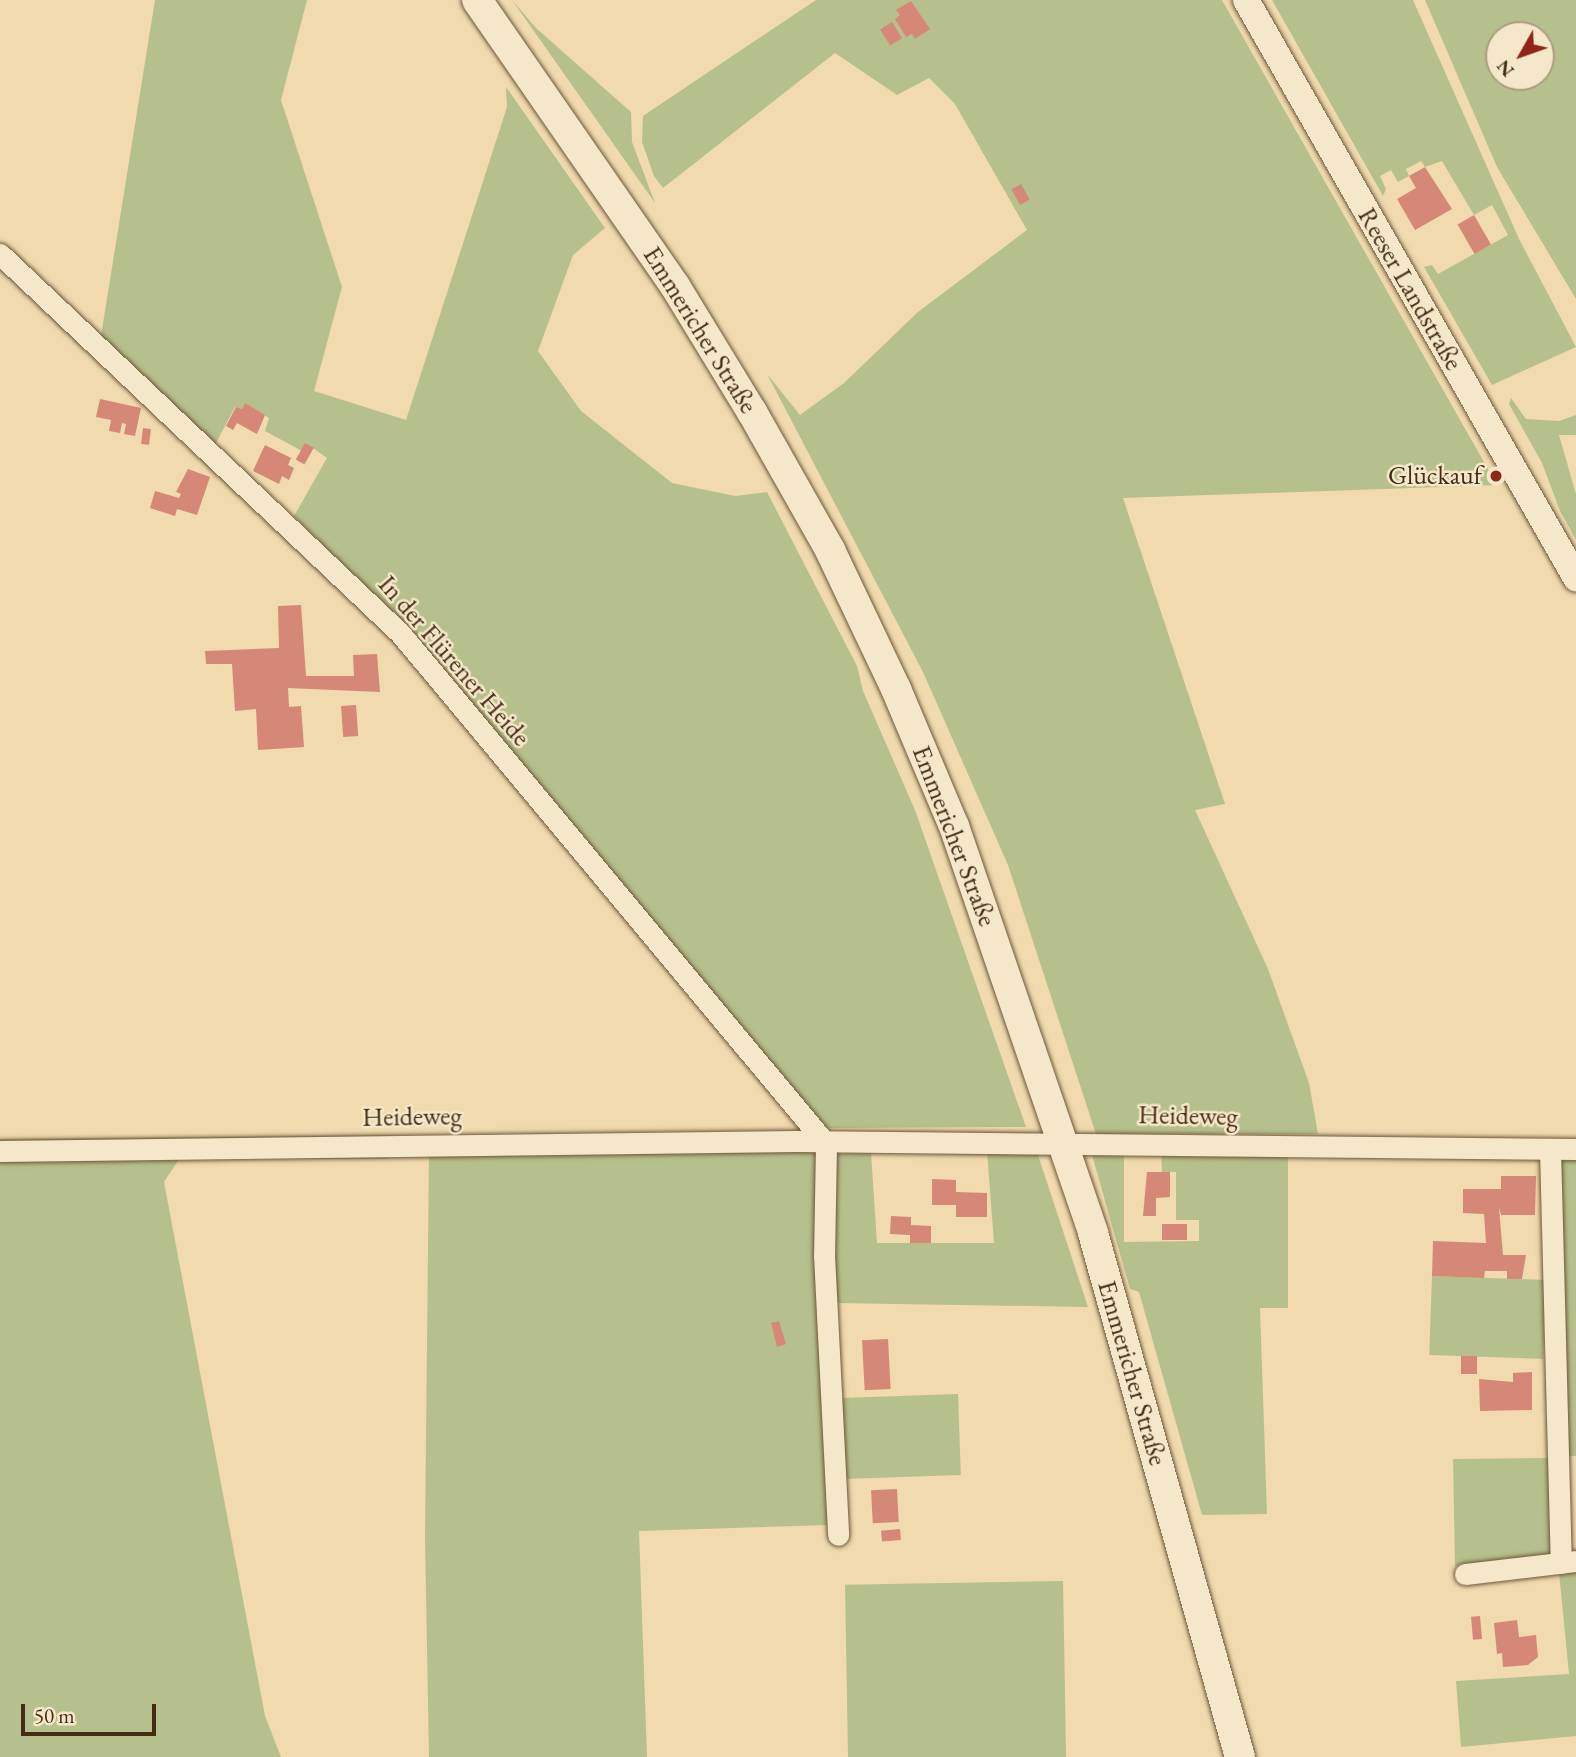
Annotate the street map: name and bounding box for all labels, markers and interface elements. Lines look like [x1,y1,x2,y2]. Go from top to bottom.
north arrow [1485,21,1555,91]
text: N [1491,55,1520,82]
street label: Reeser Landstraße [1351,202,1469,376]
street label: Emmericher Straße [636,241,764,419]
place label: Glückauf [1388,460,1482,492]
marker: Glückauf [1488,468,1504,484]
street label: In der Flürener Heide [371,569,537,753]
street label: Emmericher Straße [905,741,1003,931]
street label: Heideweg [1138,1100,1238,1132]
street label: Heideweg [362,1101,462,1133]
street label: Emmericher Straße [1091,1277,1173,1469]
scale bar [24,1690,159,1734]
text: 50 m [34,1702,75,1729]

